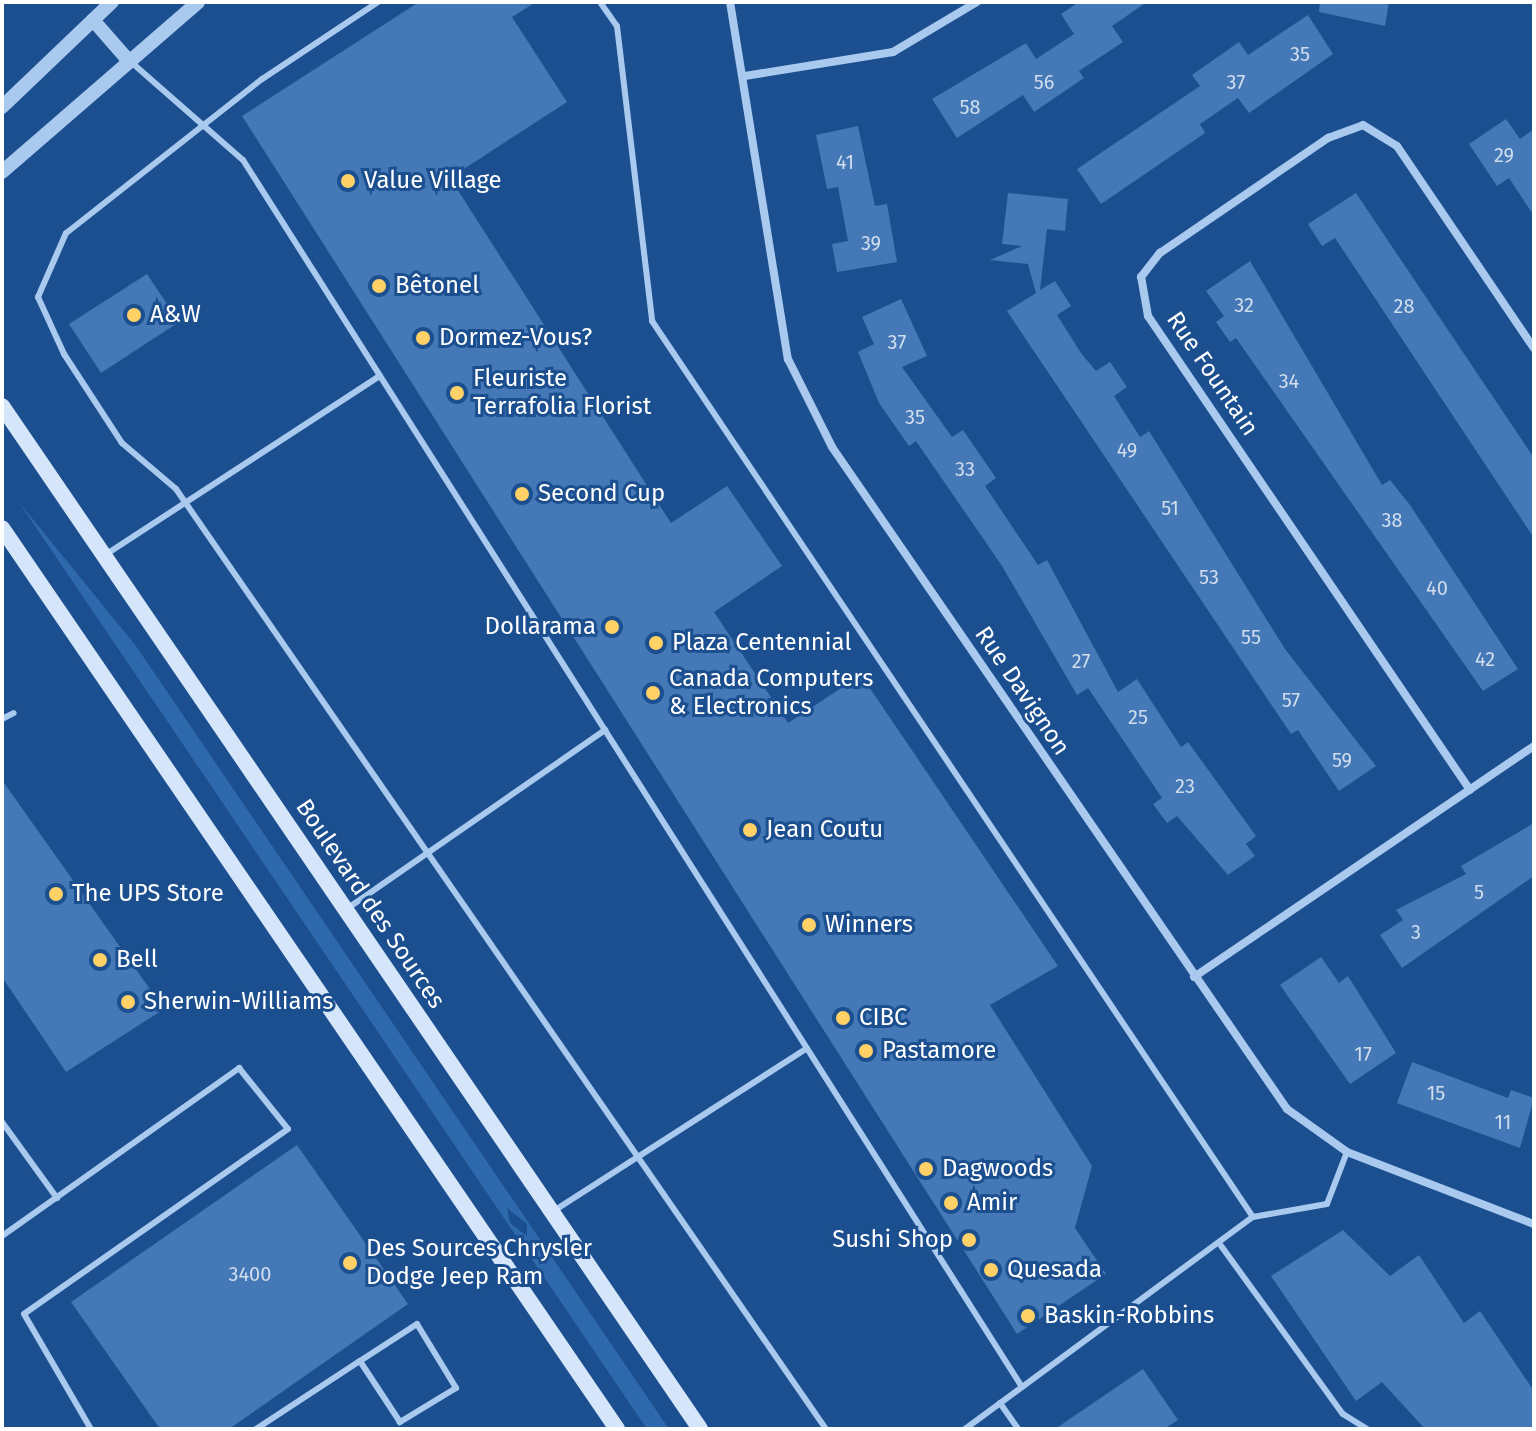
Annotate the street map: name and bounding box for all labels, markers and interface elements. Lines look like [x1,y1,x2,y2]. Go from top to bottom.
house number: 35 [1290,42,1310,66]
house number: 56 [1034,70,1054,94]
house number: 37 [1227,70,1245,94]
house number: 58 [959,95,981,119]
house number: 29 [1494,143,1514,167]
house number: 41 [836,150,854,174]
place label: Value Village [364,167,502,195]
marker: Value Village [339,172,357,190]
house number: 39 [861,231,881,255]
place label: Bêtonel [395,272,479,300]
marker: Bêtonel [370,277,388,295]
house number: 32 [1234,293,1254,317]
house number: 28 [1394,294,1414,318]
place label: A&W [150,301,201,329]
marker: A&W [125,306,143,324]
street label: Rue Fountain [1160,307,1264,441]
place label: Dormez-Vous? [439,324,592,352]
marker: Dormez-Vous? [414,329,432,347]
house number: 37 [888,330,906,354]
place label: Fleuriste Terrafolia Florist [473,365,651,421]
house number: 34 [1279,369,1299,393]
marker: Fleuriste Terrafolia Florist [448,384,466,402]
house number: 35 [905,405,925,429]
house number: 49 [1117,438,1137,462]
house number: 33 [955,457,975,481]
place label: Second Cup [538,480,665,508]
marker: Second Cup [513,485,531,503]
house number: 51 [1161,496,1179,520]
house number: 38 [1382,508,1402,532]
house number: 53 [1199,565,1219,589]
house number: 40 [1426,576,1448,600]
place label: Dollarama [484,613,596,641]
marker: Dollarama [603,618,621,636]
street label: Rue Davignon [968,621,1076,761]
house number: 55 [1241,625,1261,649]
place label: Plaza Centennial [672,629,851,657]
marker: Plaza Centennial [647,634,665,652]
house number: 42 [1475,647,1495,671]
house number: 27 [1072,649,1090,673]
place label: Canada Computers & Electronics [669,665,873,721]
marker: Canada Computers & Electronics [644,684,662,702]
house number: 57 [1282,688,1300,712]
house number: 25 [1128,705,1148,729]
house number: 59 [1332,748,1352,772]
house number: 23 [1175,774,1195,798]
street label: Boulevard des Sources [289,794,451,1014]
place label: Jean Coutu [766,816,883,844]
marker: Jean Coutu [741,821,759,839]
place label: The UPS Store [72,880,224,908]
house number: 5 [1474,880,1484,904]
marker: The UPS Store [47,885,65,903]
place label: Winners [825,911,913,939]
marker: Winners [800,916,818,934]
house number: 3 [1411,920,1421,944]
place label: Bell [116,946,158,974]
marker: Bell [91,951,109,969]
place label: Sherwin-Williams [144,988,333,1016]
marker: Sherwin-Williams [119,993,137,1011]
place label: CIBC [859,1004,908,1032]
marker: CIBC [834,1009,852,1027]
place label: Pastamore [882,1037,996,1065]
marker: Pastamore [857,1042,875,1060]
house number: 17 [1354,1042,1372,1066]
house number: 15 [1427,1081,1445,1105]
house number: 11 [1494,1110,1512,1134]
place label: Dagwoods [942,1155,1053,1183]
marker: Dagwoods [917,1160,935,1178]
place label: Amir [967,1189,1017,1217]
marker: Amir [942,1194,960,1212]
place label: Sushi Shop [832,1226,953,1254]
marker: Sushi Shop [960,1231,978,1249]
place label: Des Sources Chrysler Dodge Jeep Ram [366,1235,592,1291]
marker: Des Sources Chrysler Dodge Jeep Ram [341,1254,359,1272]
place label: Quesada [1007,1256,1102,1284]
marker: Quesada [982,1261,1000,1279]
house number: 3400 [229,1262,271,1286]
place label: Baskin-Robbins [1044,1302,1214,1330]
marker: Baskin-Robbins [1019,1307,1037,1325]

